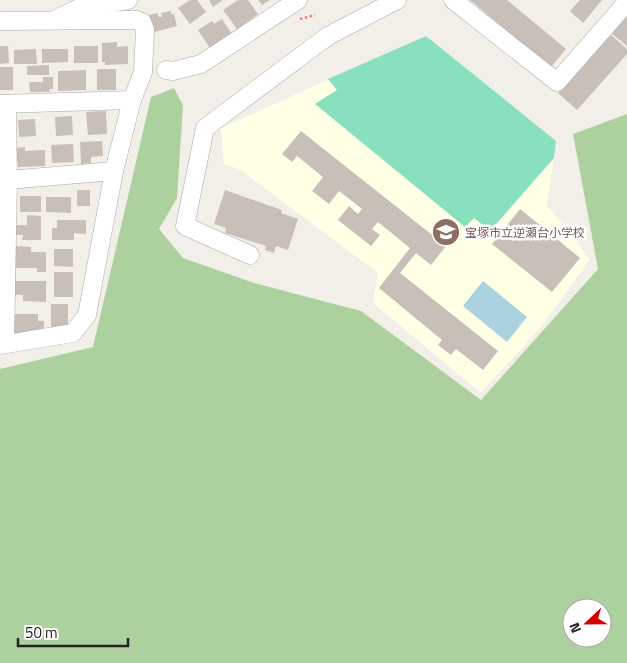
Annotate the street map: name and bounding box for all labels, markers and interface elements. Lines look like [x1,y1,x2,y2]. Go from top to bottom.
school or university icon: 宝塚市立逆瀬台小学校 [431,217,461,247]
place label: 宝塚市立逆瀬台小学校 [465,223,585,242]
north arrow [562,598,612,648]
scale bar [18,616,128,648]
text: N [563,620,586,636]
text: 50 m [25,621,58,644]

